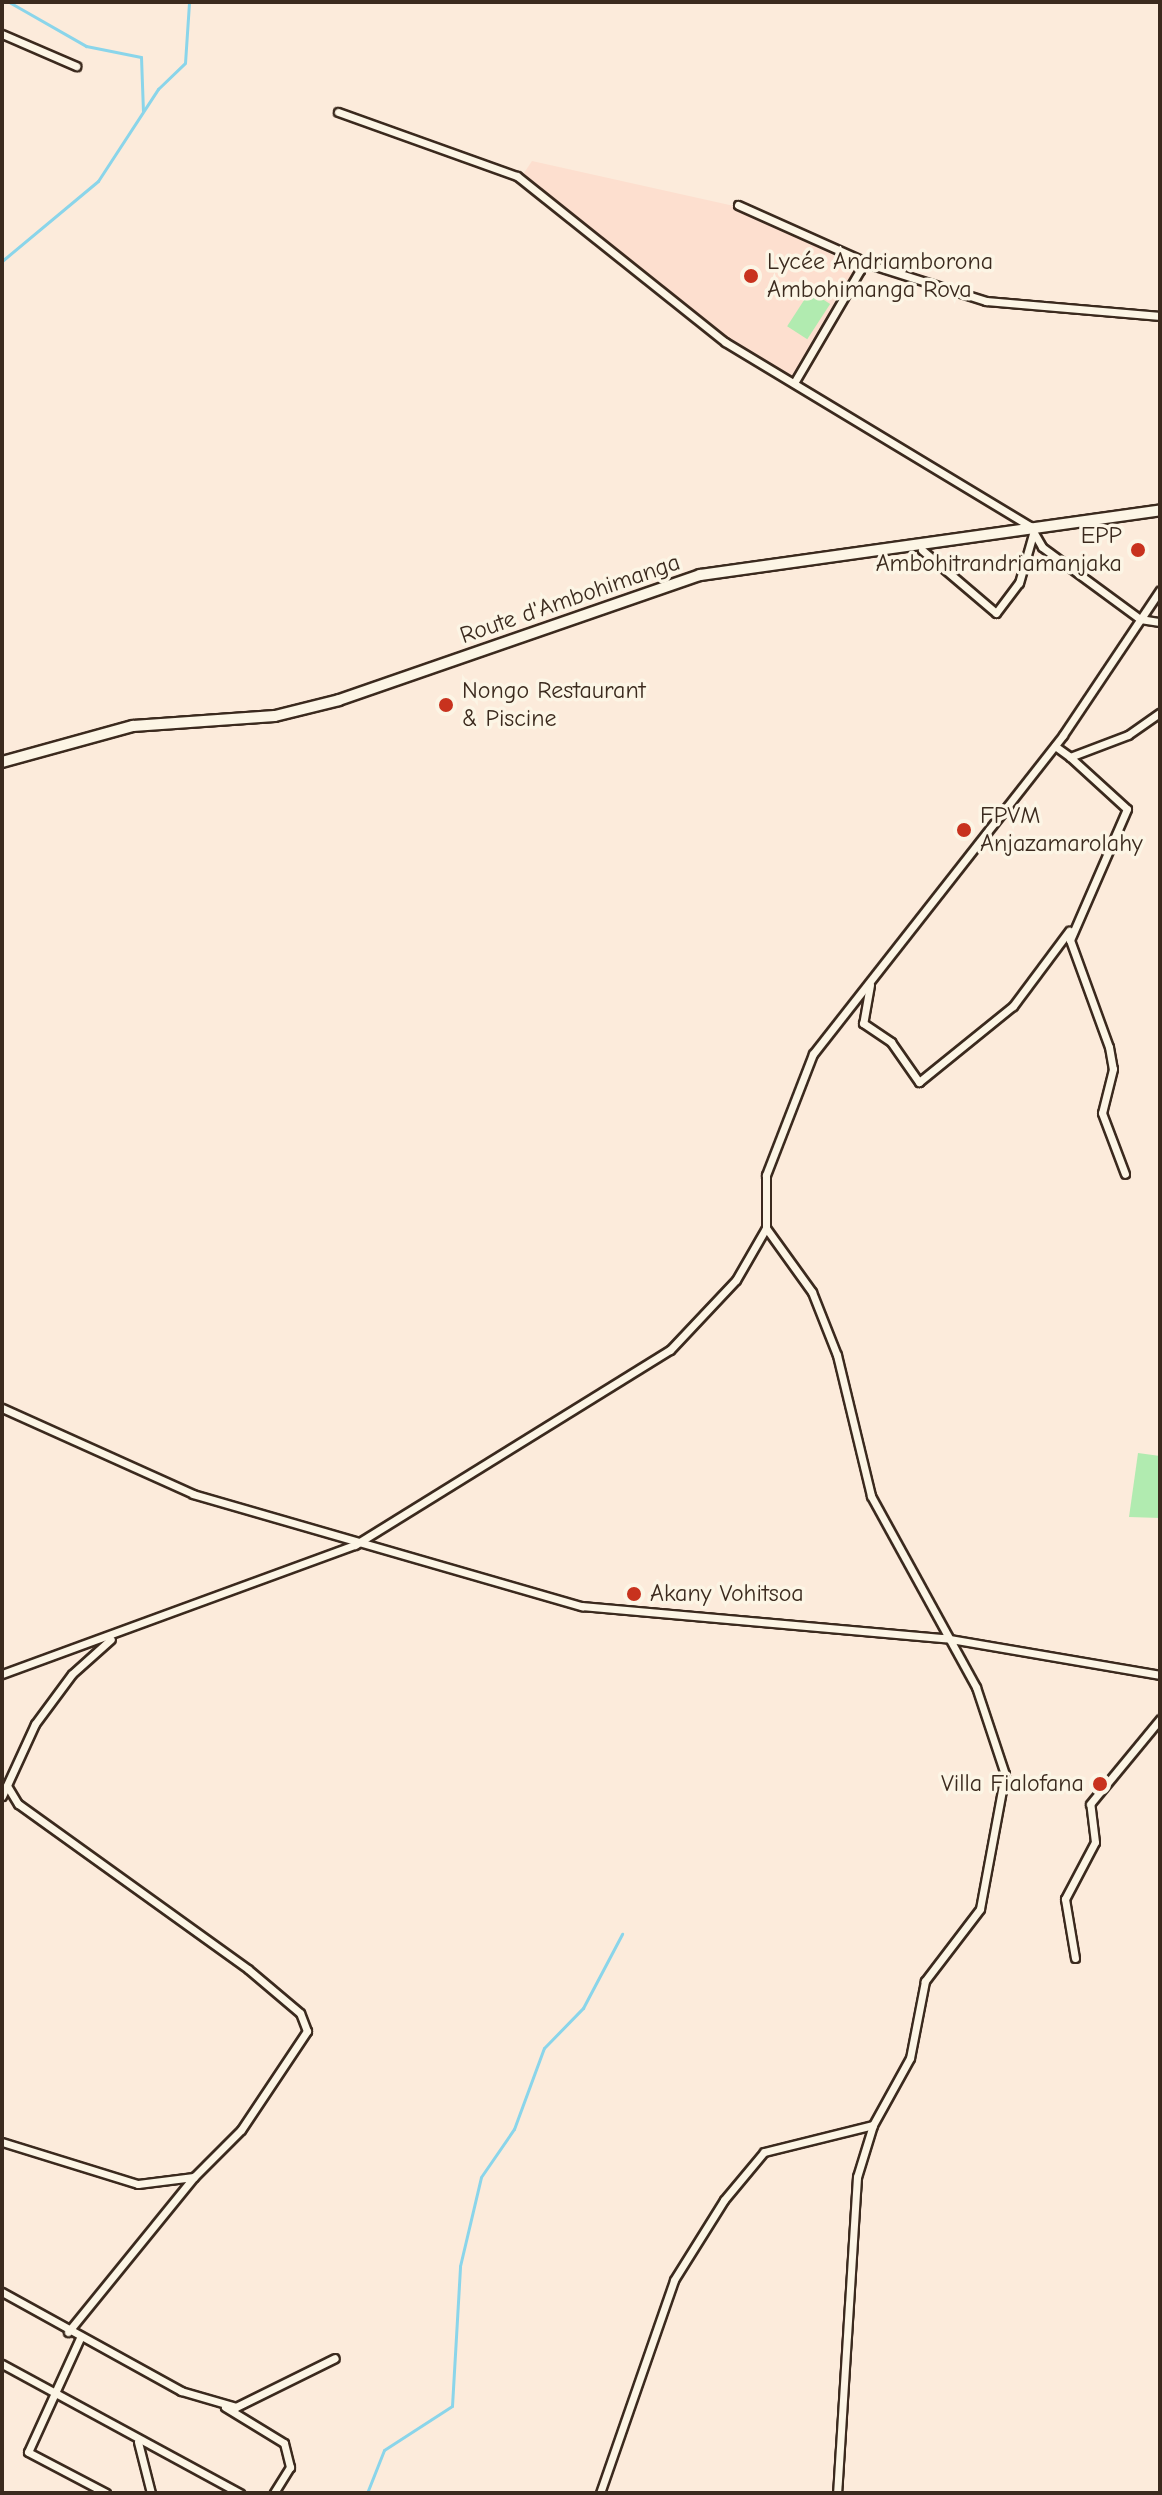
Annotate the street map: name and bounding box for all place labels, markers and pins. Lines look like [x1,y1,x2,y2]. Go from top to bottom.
place label: Lycée Andriamborona Ambohimanga Rova [767,248,993,304]
marker: Lycée Andriamborona Ambohimanga Rova [742,267,760,285]
place label: EPP Ambohitrandriamanjaka [876,522,1122,578]
marker: EPP Ambohitrandriamanjaka [1129,541,1147,559]
place label: Nongo Restaurant & Piscine [462,677,646,733]
marker: Nongo Restaurant & Piscine [437,696,455,714]
place label: FPVM Anjazamarolahy [980,802,1143,858]
marker: FPVM Anjazamarolahy [955,821,973,839]
place label: Akany Vohitsoa [650,1580,804,1608]
marker: Akany Vohitsoa [625,1585,643,1603]
place label: Villa Fialofana [941,1770,1084,1798]
marker: Villa Fialofana [1091,1775,1109,1793]

